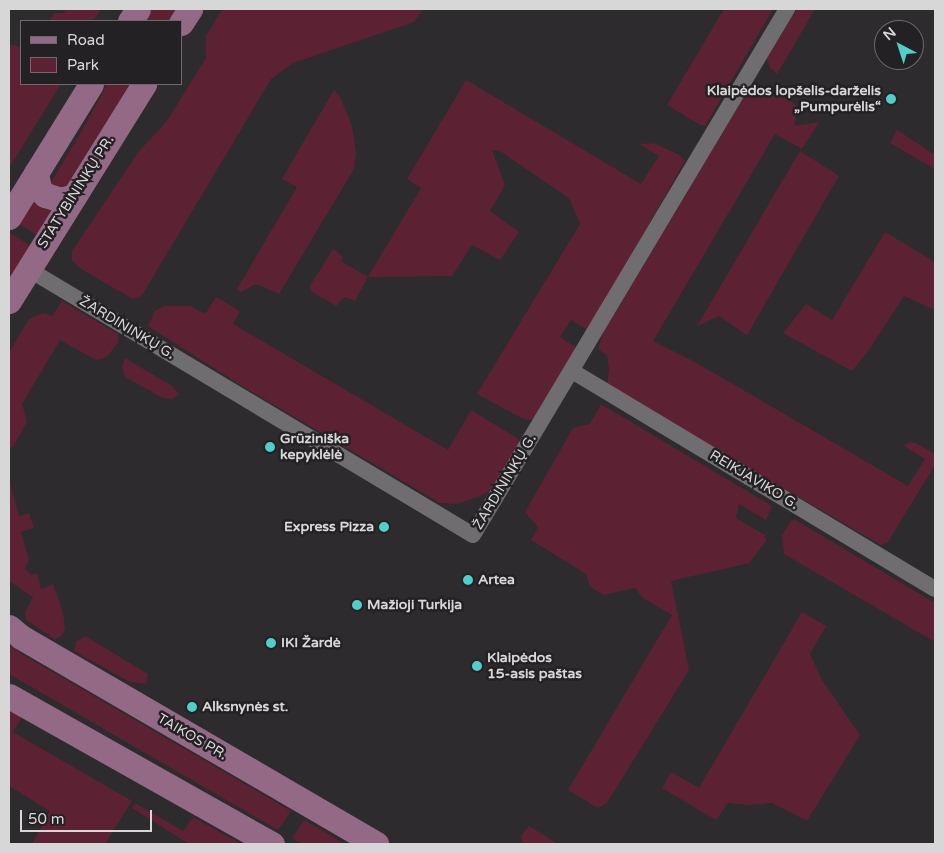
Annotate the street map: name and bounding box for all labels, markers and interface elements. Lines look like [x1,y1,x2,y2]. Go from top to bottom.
legend [20,20,182,85]
north arrow [874,20,924,70]
text: N [880,24,899,44]
text: Road [67,31,105,49]
text: Park [67,56,99,74]
place label: Klaipėdos lopšelis-darželis „Pumpurėlis“ [707,83,881,115]
marker: Klaipėdos lopšelis-darželis „Pumpurėlis“ [885,93,897,105]
street label: STATYBININKŲ PR. [34,132,118,252]
street label: ŽARDININKŲ G. [76,293,178,363]
place label: Grūziniška kepyklėlė [280,431,349,464]
street label: ŽARDININKŲ G. [470,431,540,533]
marker: Grūziniška kepyklėlė [264,441,276,453]
street label: REIKJAVIKO G. [707,447,801,513]
place label: Express Pizza [284,519,374,535]
marker: Express Pizza [378,521,390,533]
place label: Artea [478,572,515,588]
marker: Artea [462,574,474,586]
place label: Mažioji Turkija [367,597,462,613]
marker: Mažioji Turkija [351,599,363,611]
place label: IKI Žardė [281,635,341,651]
marker: IKI Žardė [265,637,277,649]
place label: Klaipėdos 15-asis paštas [487,650,582,682]
marker: Klaipėdos 15-asis paštas [471,660,483,672]
place label: Alksnynės st. [202,699,289,715]
marker: Alksnynės st. [186,701,198,713]
street label: TAIKOS PR. [154,710,230,764]
scale bar [22,800,155,832]
text: 50 m [28,810,65,828]

